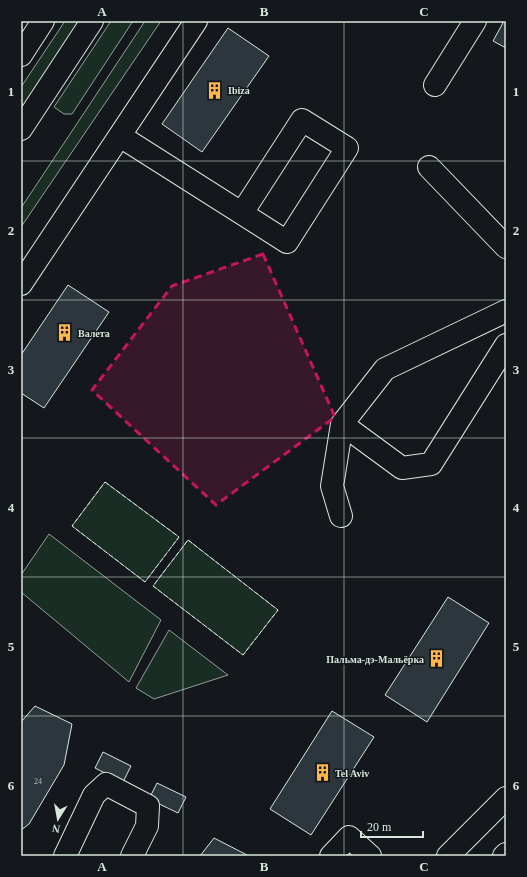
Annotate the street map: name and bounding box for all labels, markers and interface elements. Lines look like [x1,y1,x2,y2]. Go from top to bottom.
text: A [97,4,107,19]
text: B [260,4,269,19]
text: C [419,4,429,19]
building icon: Ibiza [205,80,225,100]
text: 1 [8,84,14,99]
text: 1 [513,84,519,99]
place label: Ibiza [228,85,250,96]
text: 2 [8,223,14,238]
text: 2 [513,223,519,238]
building icon: Валета [55,323,75,343]
place label: Валета [78,328,110,339]
text: 3 [8,362,15,377]
text: 3 [513,362,520,377]
text: 4 [8,500,15,515]
text: 4 [513,500,520,515]
text: 5 [8,639,15,654]
text: 5 [513,639,520,654]
building icon: Пальма-дэ-Мальёрка [427,649,447,669]
place label: Пальма-дэ-Мальёрка [326,654,424,665]
building icon: Tel Aviv [312,763,332,783]
place label: Tel Aviv [335,768,369,779]
house number: 24 [34,777,42,786]
text: 6 [8,778,15,793]
text: 6 [513,778,520,793]
north arrow [38,799,78,839]
scale bar [361,813,423,839]
text: 20 m [367,820,392,834]
text: N [51,822,61,835]
text: A [97,859,107,874]
text: B [260,859,269,874]
text: C [419,859,429,874]

